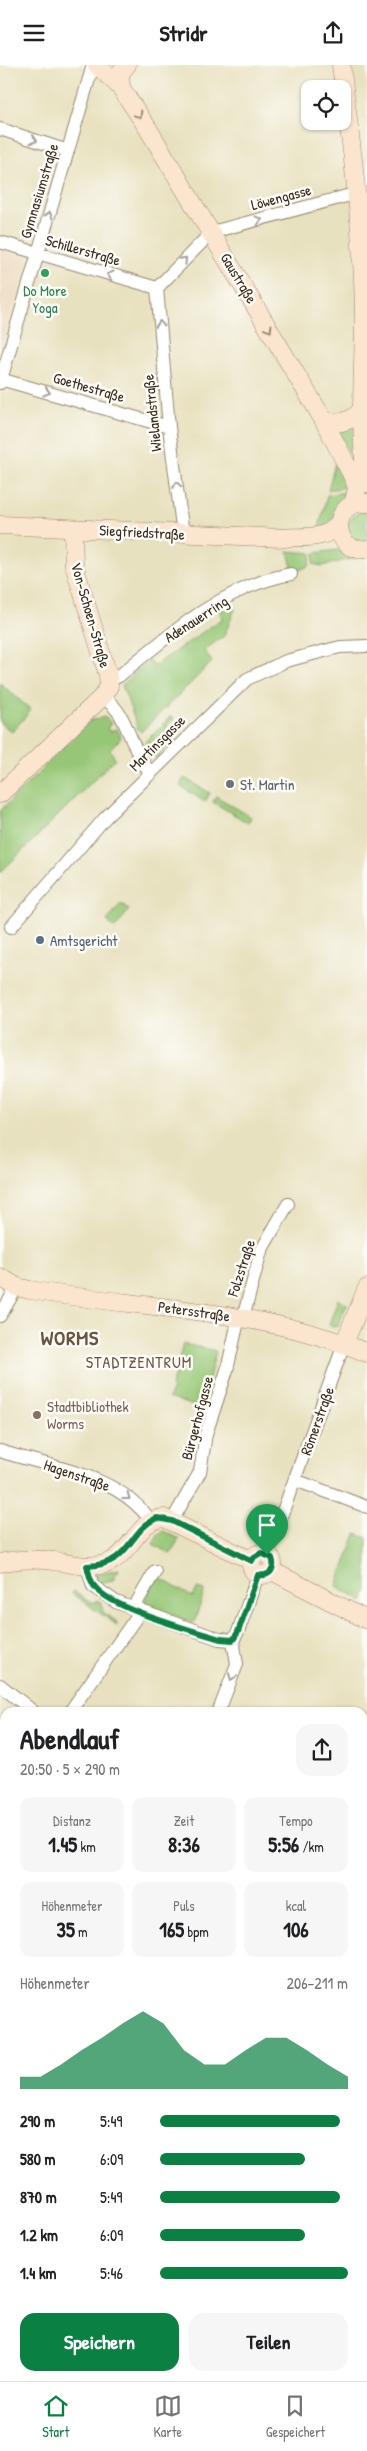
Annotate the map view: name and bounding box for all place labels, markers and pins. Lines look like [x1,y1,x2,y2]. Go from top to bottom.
marker: Do More Yoga [39,267,51,279]
place label: Do More Yoga [23,280,67,318]
place label: St. Martin [240,774,295,795]
marker: St. Martin [224,778,236,790]
place label: Amtsgericht [50,930,118,951]
marker: Amtsgericht [34,934,46,946]
place label: Stadtbibliothek Worms [47,1396,129,1434]
marker: Stadtbibliothek Worms [31,1409,43,1421]
pin [246,1504,288,1555]

